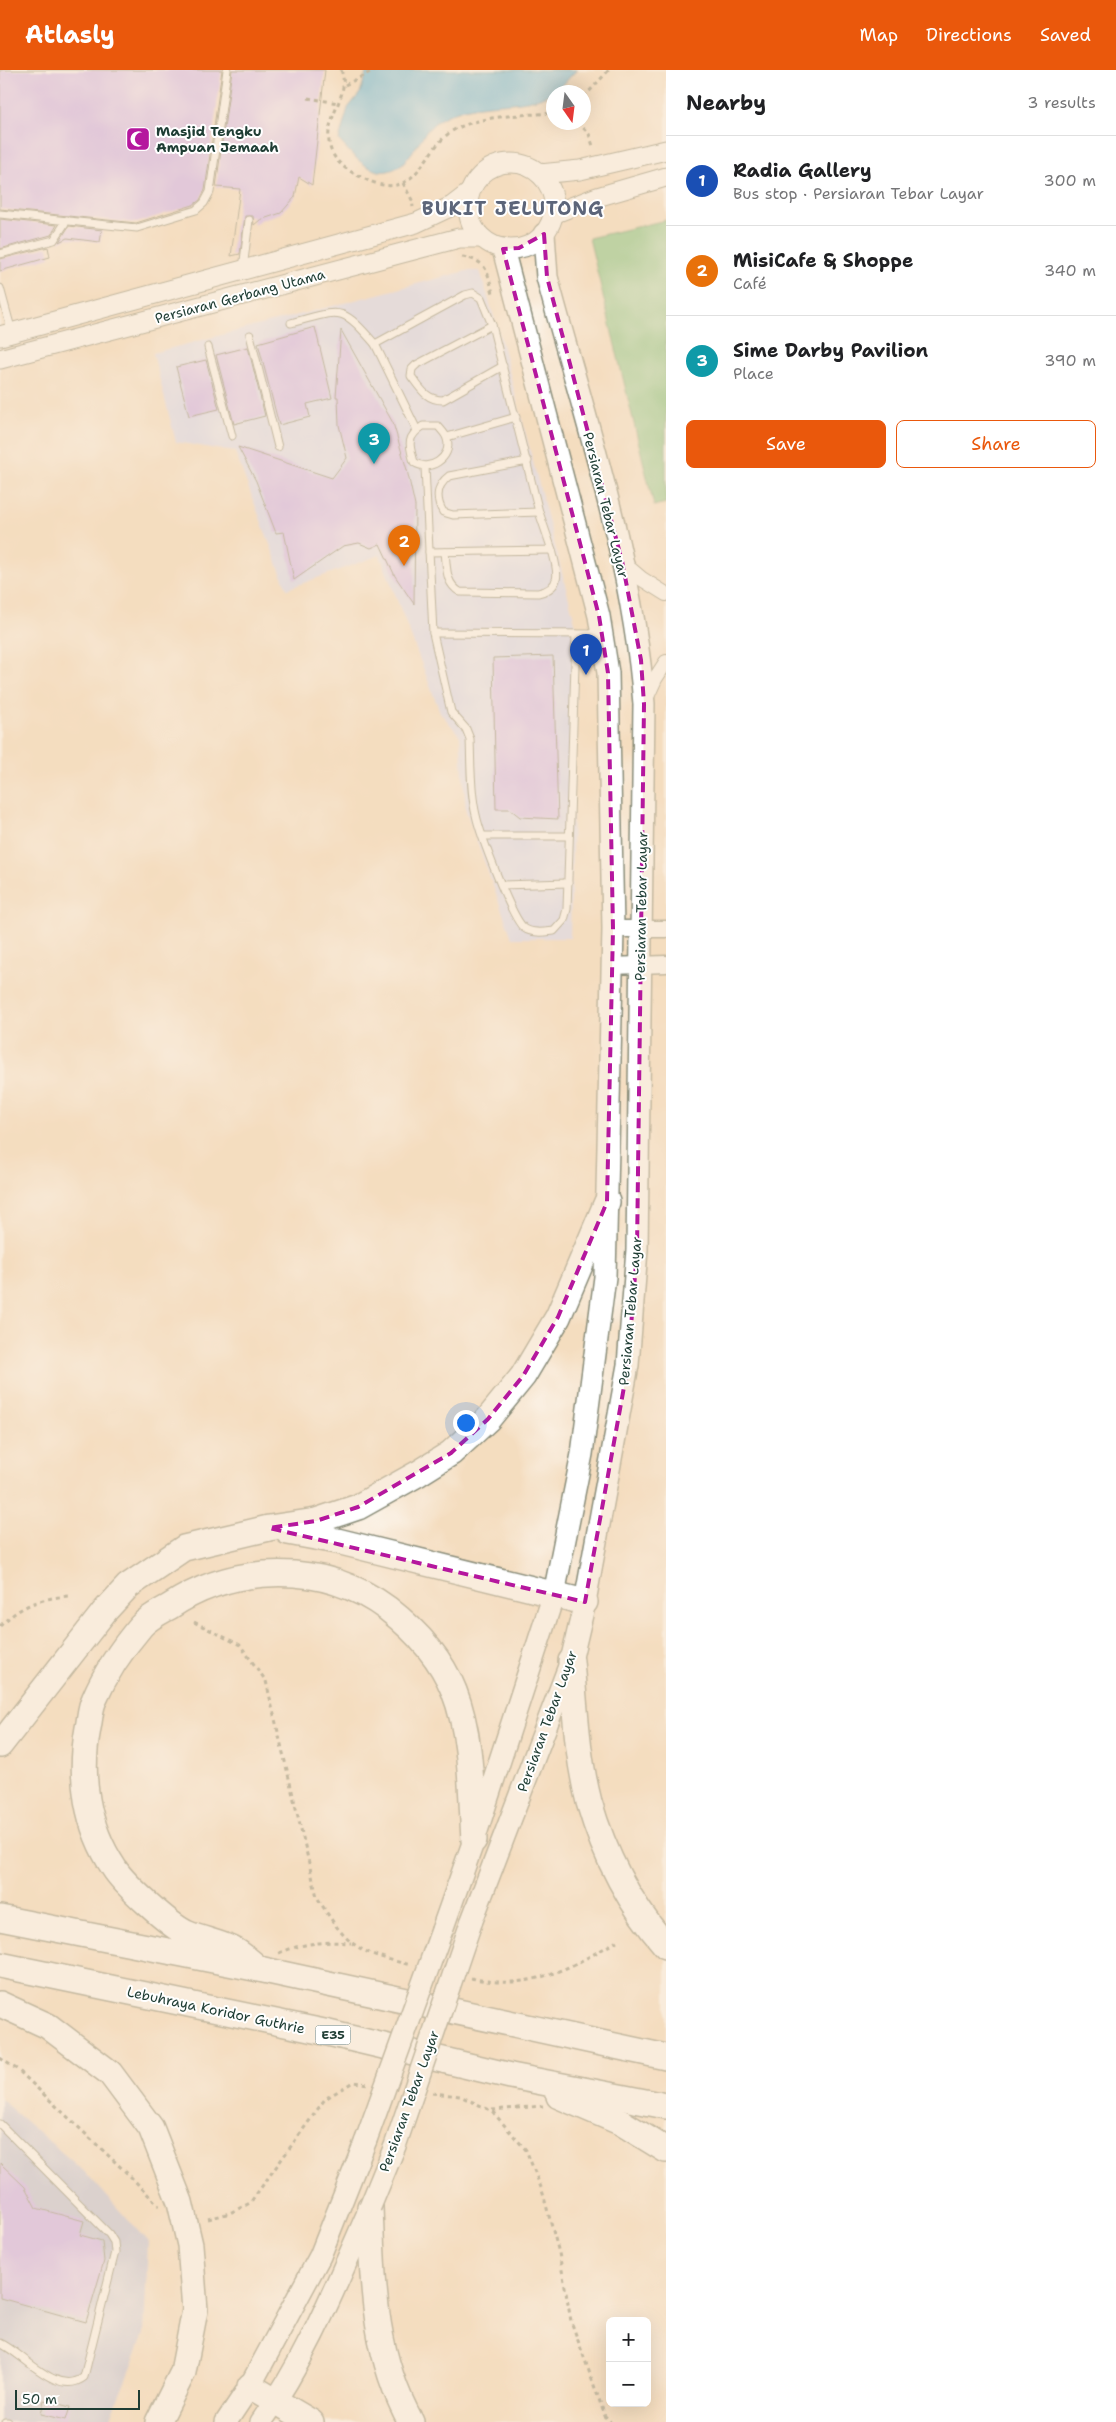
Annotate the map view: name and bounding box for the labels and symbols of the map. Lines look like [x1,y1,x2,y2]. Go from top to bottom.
north arrow [546,85,591,130]
place label: Masjid Tengku Ampuan Jemaah [156,122,279,156]
mosque icon: Masjid Tengku Ampuan Jemaah [125,126,151,152]
district label: BUKIT JELUTONG [422,196,604,221]
street label: Persiaran Gerbang Utama [153,265,327,327]
pin: 3 [358,423,390,464]
street label: Persiaran Tebar Layar [579,430,633,580]
pin: 2 [388,525,420,566]
pin: 1 [570,634,602,675]
street label: Persiaran Tebar Layar [631,831,651,981]
street label: Persiaran Tebar Layar [615,1235,646,1386]
your location [453,1410,479,1436]
street label: Persiaran Tebar Layar [513,1647,581,1794]
street label: Lebuhraya Koridor Guthrie [125,1982,307,2038]
road number: E35 [316,2026,350,2044]
street label: Persiaran Tebar Layar [375,2027,443,2174]
scale bar [15,2387,140,2410]

